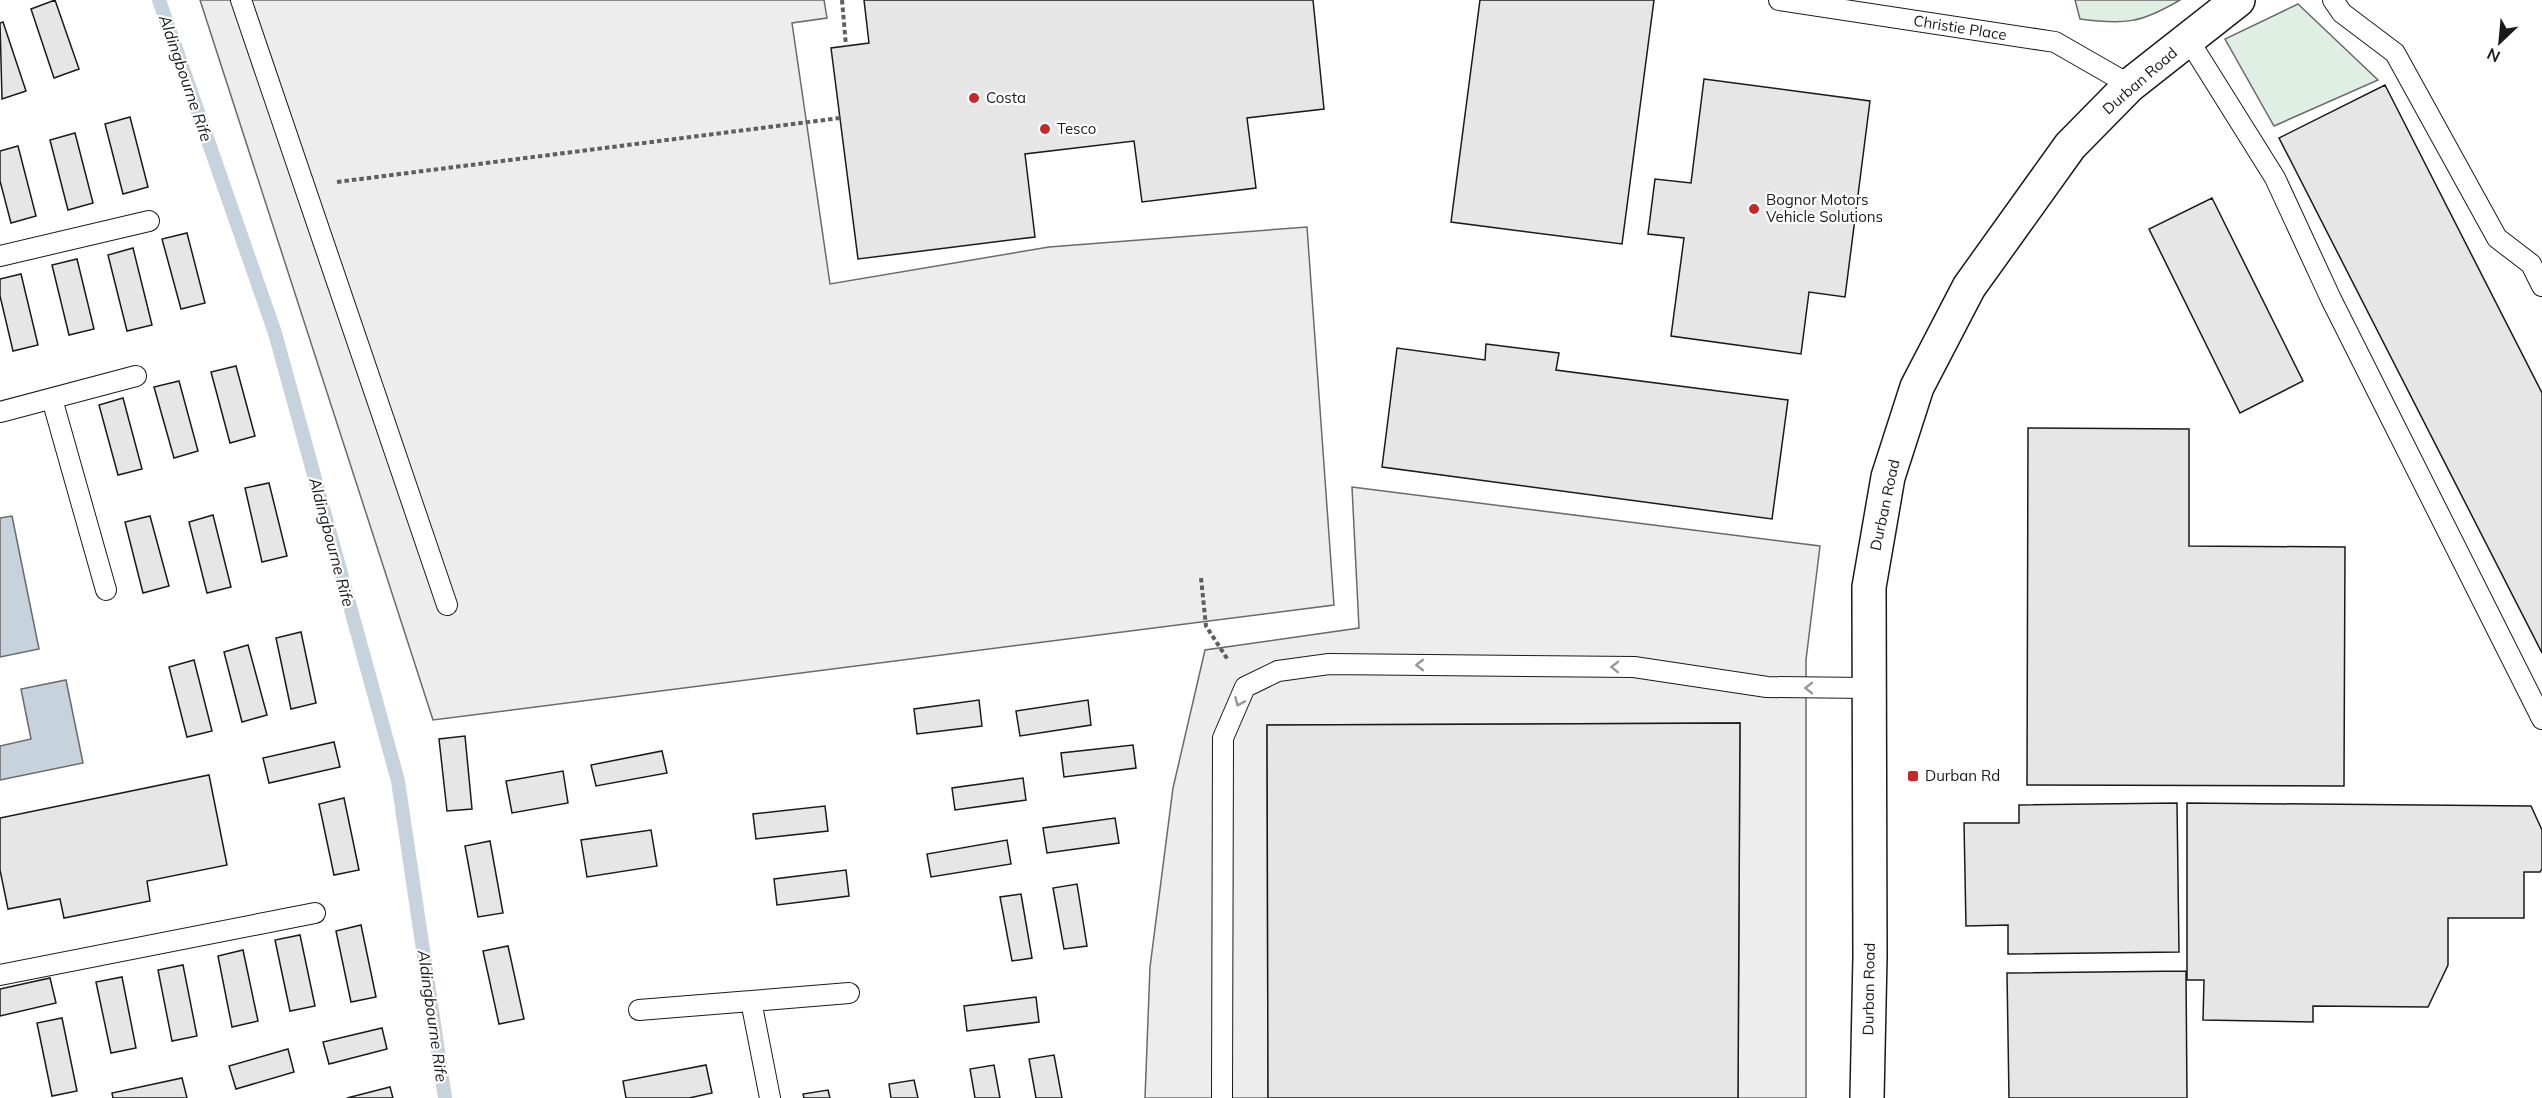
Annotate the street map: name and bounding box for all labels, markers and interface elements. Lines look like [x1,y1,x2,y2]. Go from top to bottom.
water label: Aldingbourne Rife [155,11,217,144]
street label: Christie Place [1912,11,2008,44]
north arrow [2470,12,2530,72]
street label: Durban Road [2098,43,2181,118]
text: N [2484,44,2503,67]
place label: Costa [986,88,1026,107]
marker: Costa [967,91,981,105]
place label: Tesco [1057,119,1096,138]
marker: Tesco [1038,122,1052,136]
place label: Bognor Motors Vehicle Solutions [1766,190,1883,226]
marker: Bognor Motors Vehicle Solutions [1747,202,1761,216]
street label: Durban Road [1866,458,1903,552]
water label: Aldingbourne Rife [305,474,359,609]
one-way arrow [1416,659,1425,671]
one-way arrow [1611,661,1620,673]
one-way arrow [1804,681,1813,694]
one-way arrow [1234,695,1246,706]
place label: Durban Rd [1925,766,2000,785]
marker: Durban Rd [1906,769,1920,783]
street label: Durban Road [1858,942,1879,1036]
water label: Aldingbourne Rife [414,948,452,1083]

